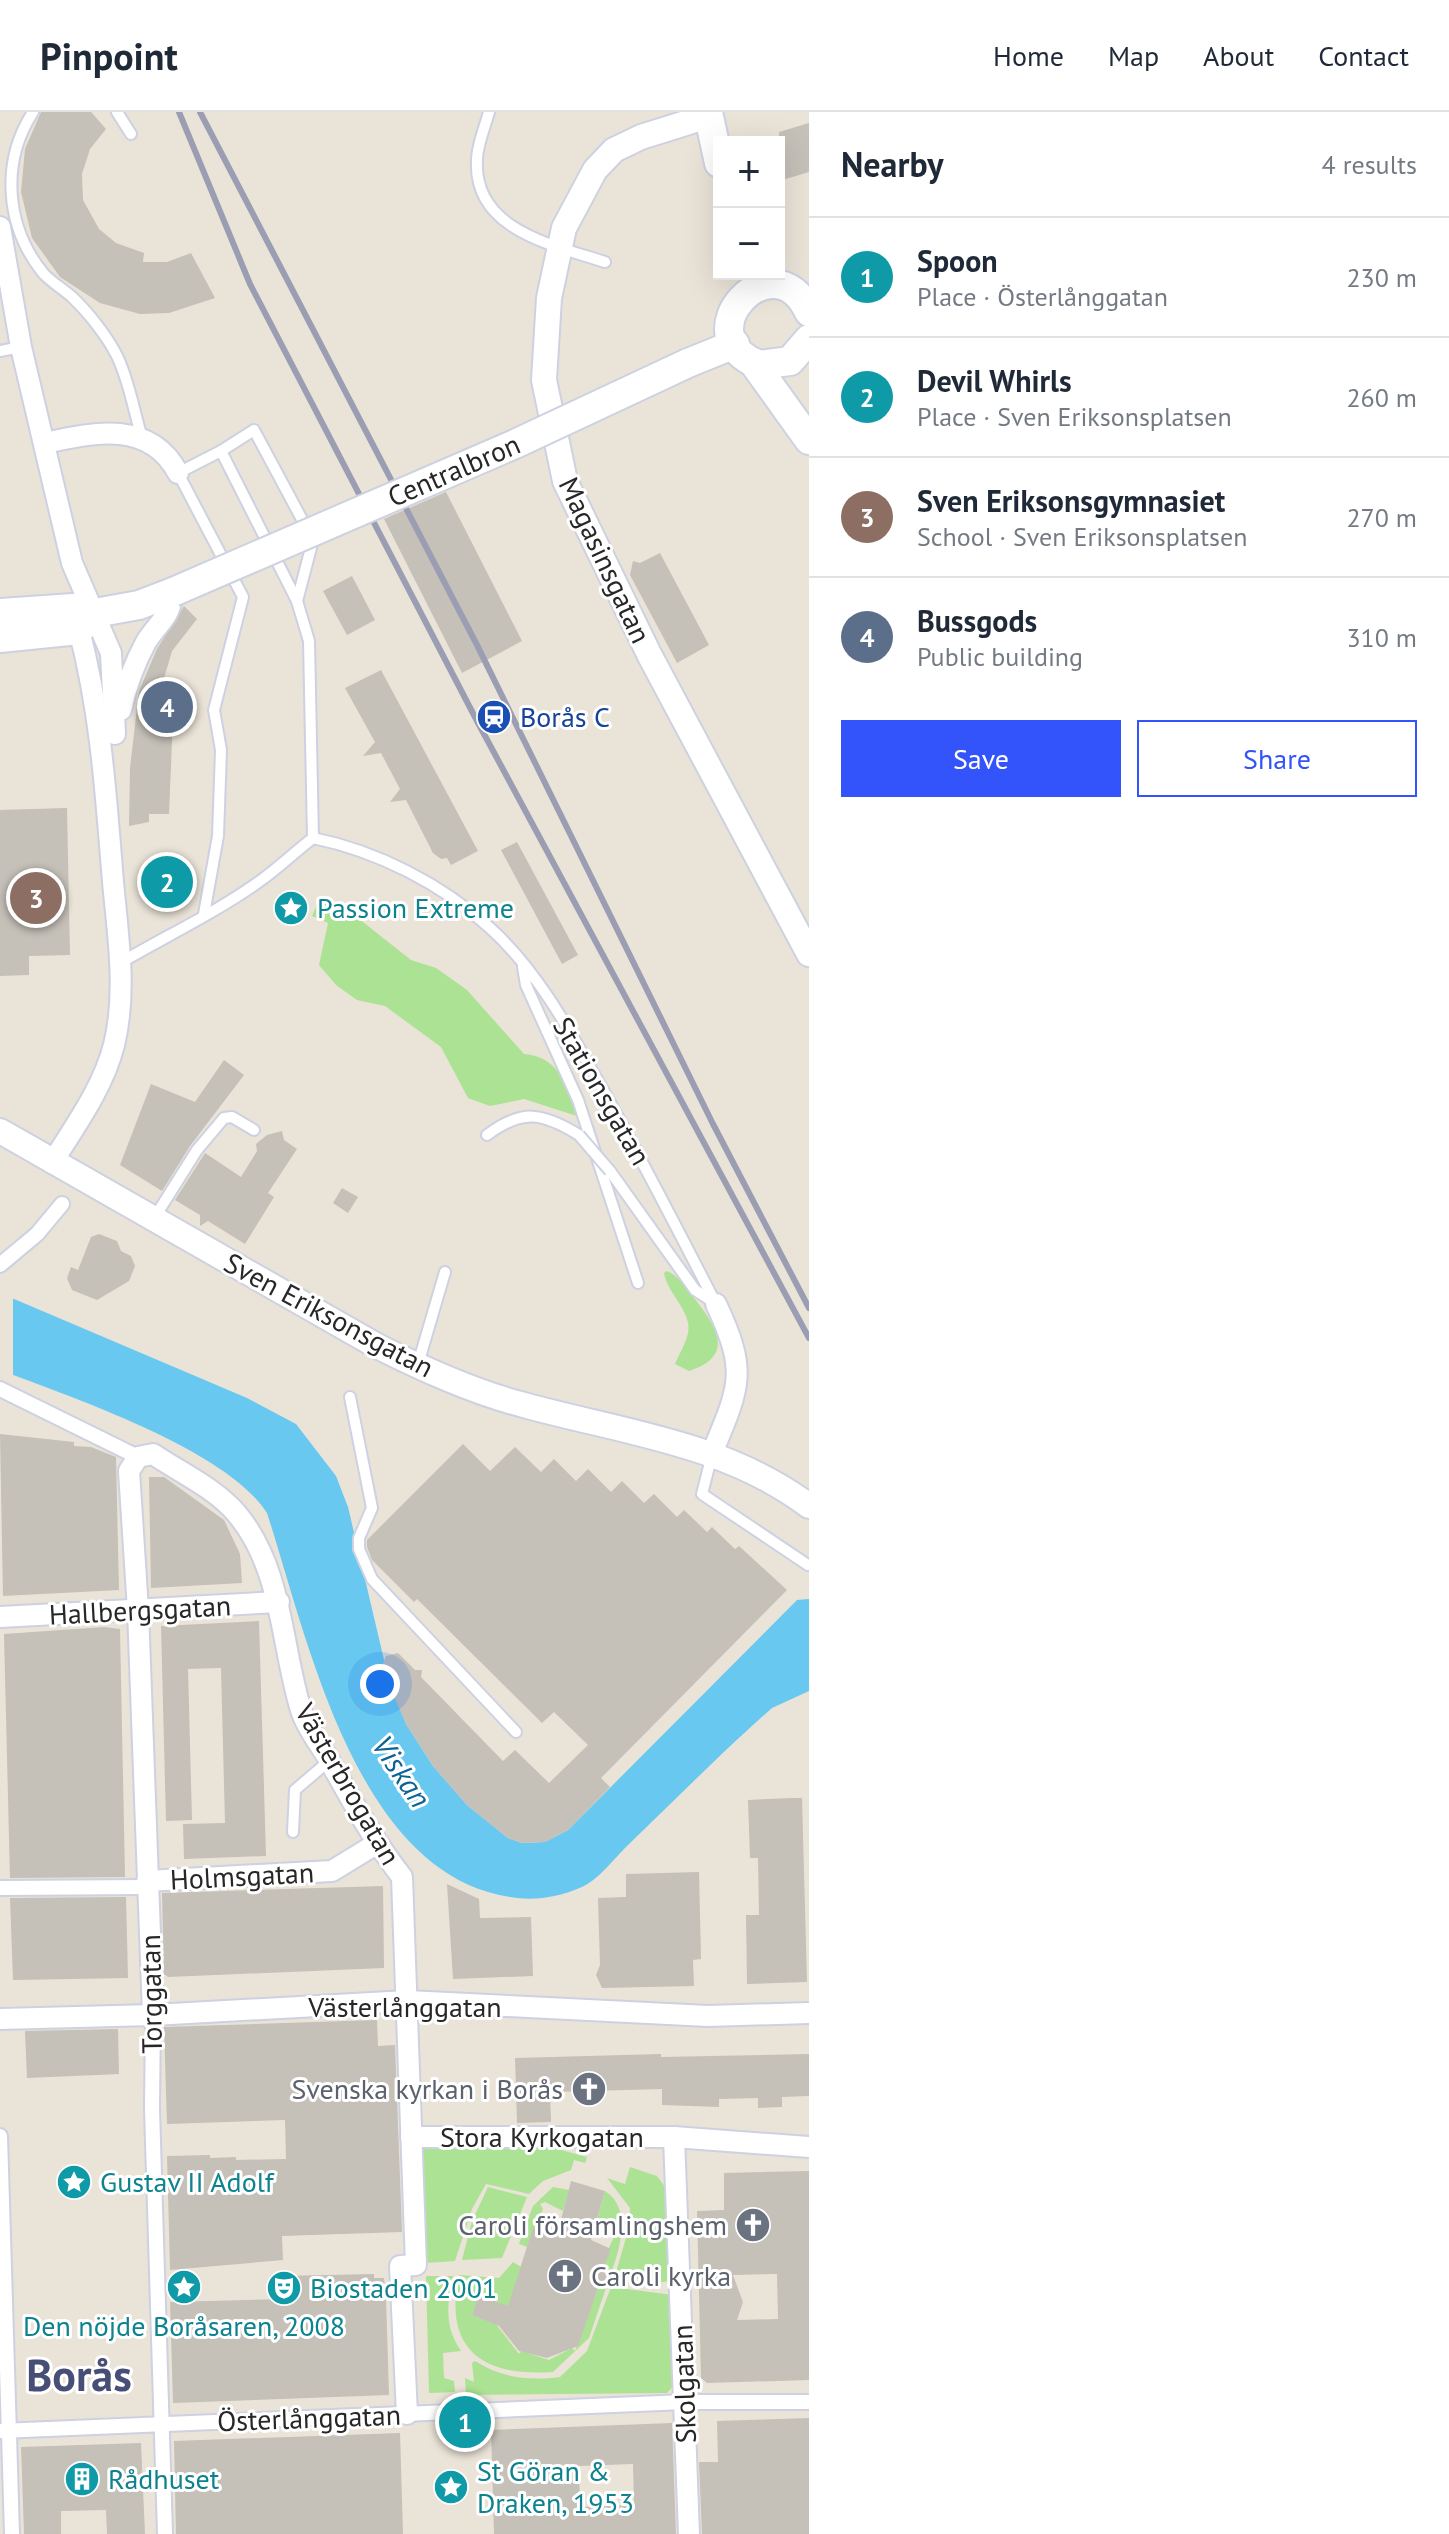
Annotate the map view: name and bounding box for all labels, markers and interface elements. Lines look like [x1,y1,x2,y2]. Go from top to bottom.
text: Pinpoint [40,31,178,80]
text: Home [993,37,1064,74]
text: Map [1108,37,1159,74]
text: About [1203,37,1274,74]
text: Contact [1318,37,1409,74]
map controls [713,136,785,280]
button: + [713,136,785,208]
text: Nearby [841,142,943,186]
text: 4 results [1322,148,1417,181]
button: − [713,208,785,280]
text: Spoon [917,241,998,280]
text: 1 [860,261,874,294]
text: 230 m [1346,261,1417,294]
text: Place · Österlånggatan [917,280,1168,313]
text: Devil Whirls [917,361,1072,400]
text: 2 [860,381,874,414]
text: 260 m [1346,381,1417,414]
text: Place · Sven Eriksonsplatsen [917,400,1232,433]
street label: Centralbron [382,425,526,515]
street label: Magasinsgatan [551,471,660,649]
text: Sven Eriksonsgymnasiet [917,481,1225,520]
text: 3 [860,501,874,534]
text: 270 m [1346,501,1417,534]
text: School · Sven Eriksonsplatsen [917,520,1247,553]
text: Bussgods [917,601,1037,640]
text: 4 [860,621,874,654]
text: 310 m [1346,621,1417,654]
text: Public building [917,640,1083,673]
pin: 4 [141,677,193,737]
station icon: Borås C [475,698,513,736]
place label: Borås C [520,698,610,735]
button: Save [841,720,1121,797]
button: Share [1137,720,1417,797]
pin: 2 [141,852,193,912]
pin: 3 [10,868,62,928]
place icon: Passion Extreme [272,889,310,927]
place label: Passion Extreme [317,889,514,926]
street label: Stationsgatan [545,1010,660,1171]
street label: Sven Eriksonsgatan [218,1244,440,1385]
street label: Hallbergsgatan [48,1586,232,1633]
your location [360,1664,400,1704]
street label: Västerbrogatan [287,1695,410,1871]
water label: Viskan [364,1728,440,1815]
street label: Holmsgatan [169,1853,315,1898]
street label: Torggatan [131,1934,170,2054]
street label: Västerlånggatan [307,1988,502,2025]
place label: Svenska kyrkan i Borås [291,2070,563,2107]
church icon: Svenska kyrkan i Borås [570,2070,608,2108]
street label: Stora Kyrkogatan [440,2118,644,2155]
place icon: Gustav II Adolf [55,2163,93,2201]
place label: Gustav II Adolf [100,2163,275,2200]
place label: Caroli församlingshem [458,2206,727,2243]
church icon: Caroli församlingshem [734,2206,772,2244]
church icon: Caroli kyrka [546,2257,584,2295]
place label: Caroli kyrka [591,2257,731,2294]
place icon: Den nöjde Boråsaren, 2008 [165,2268,203,2306]
theatre icon: Biostaden 2001 [265,2269,303,2307]
place label: Biostaden 2001 [310,2269,497,2306]
place label: Den nöjde Boråsaren, 2008 [23,2307,345,2344]
street label: Skolgatan [663,2324,704,2444]
district label: Borås [26,2346,132,2403]
pin: 1 [439,2392,491,2452]
street label: Österlånggatan [216,2396,402,2439]
place label: St Göran & Draken, 1953 [477,2452,634,2521]
building icon: Rådhuset [63,2460,101,2498]
place label: Rådhuset [108,2460,220,2497]
place icon: St Göran & Draken, 1953 [432,2468,470,2506]

